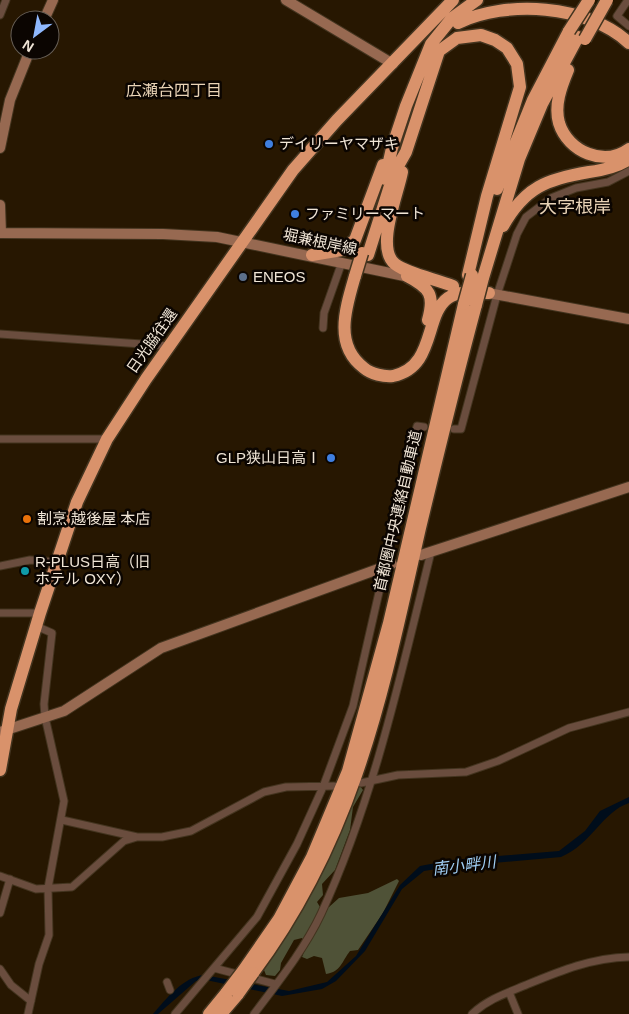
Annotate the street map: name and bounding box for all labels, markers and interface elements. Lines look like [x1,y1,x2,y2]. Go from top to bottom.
north arrow [10,10,60,60]
text: N [20,37,37,55]
district label: 広瀬台四丁目 [126,82,222,99]
place label: デイリーヤマザキ [279,135,399,152]
marker: デイリーヤマザキ [263,138,275,150]
district label: 大字根岸 [539,197,611,217]
place label: ファミリーマート [305,205,425,222]
marker: ファミリーマート [289,208,301,220]
street label: 堀兼根岸線 [282,225,359,258]
place label: ENEOS [253,268,306,285]
marker: ENEOS [237,271,249,283]
street label: 日光脇往還 [123,305,180,376]
street label: 首都圏中央連絡自動車道 [371,429,424,593]
place label: GLP狭山日高Ⅰ [216,449,321,466]
marker: GLP狭山日高Ⅰ [325,452,337,464]
place label: 割烹 越後屋 本店 [37,510,150,527]
marker: 割烹 越後屋 本店 [21,513,33,525]
place label: R-PLUS日高（旧 ホテル OXY） [35,553,150,587]
marker: R-PLUS日高（旧 ホテル OXY） [19,565,31,577]
water label: 南小畔川 [431,853,499,878]

